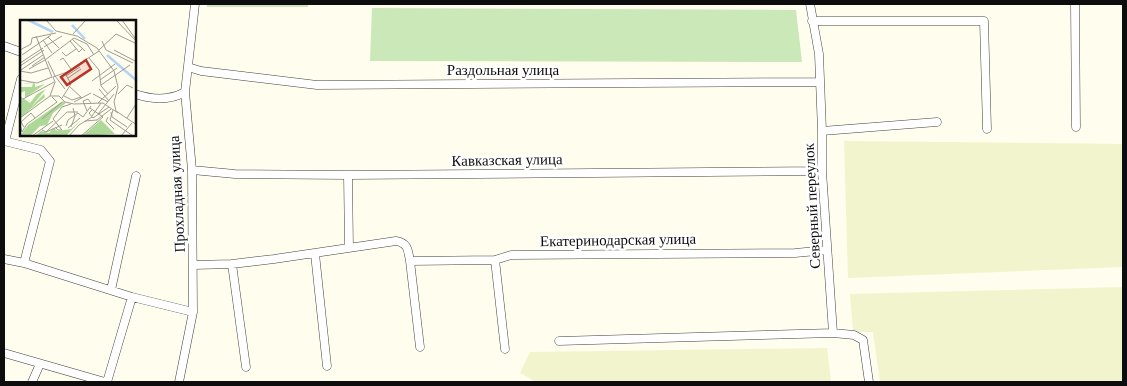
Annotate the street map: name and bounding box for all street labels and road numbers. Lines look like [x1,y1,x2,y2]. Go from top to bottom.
street label: Раздольная улица [447,62,559,78]
street label: Прохладная улица [166,135,188,253]
street label: Северный переулок [801,142,823,269]
street label: Кавказская улица [451,151,563,169]
street label: Екатеринодарская улица [540,231,697,249]

